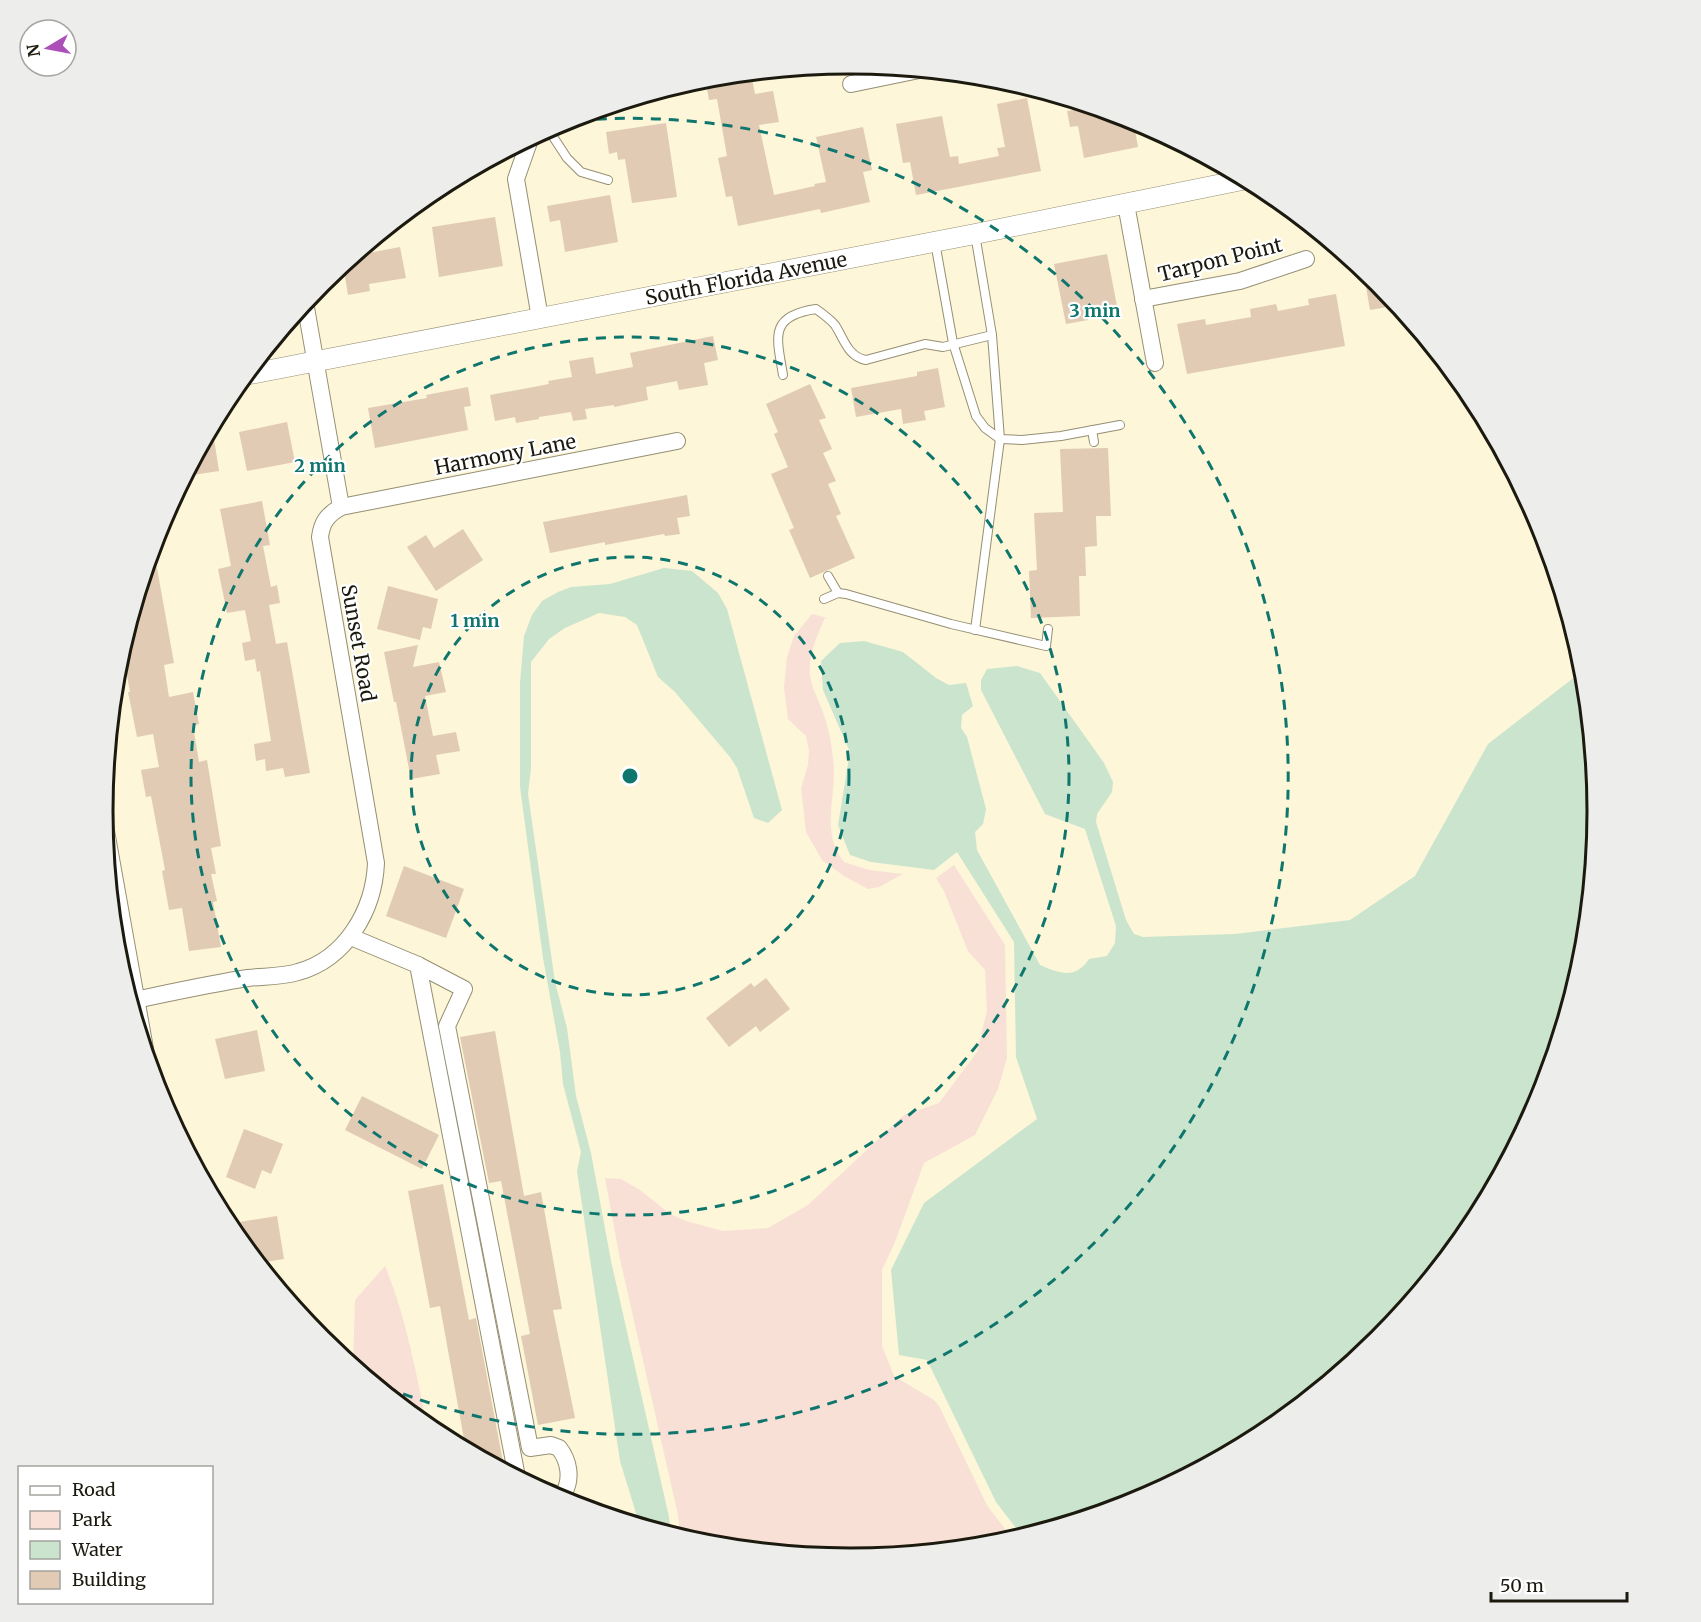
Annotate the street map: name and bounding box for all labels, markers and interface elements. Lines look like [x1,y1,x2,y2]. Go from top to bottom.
north arrow [18,18,78,78]
text: N [22,42,44,59]
street label: Tarpon Point [1155,231,1285,287]
street label: South Florida Avenue [643,246,849,310]
text: 3 min [1070,299,1120,322]
street label: Harmony Lane [432,428,578,480]
text: 2 min [294,454,346,477]
street label: Sunset Road [336,582,382,704]
text: 1 min [450,609,500,632]
centre of rings [620,766,640,786]
legend [18,1466,213,1604]
text: Road [72,1478,116,1501]
text: Park [72,1508,113,1531]
text: Water [71,1538,123,1561]
scale bar [1491,1565,1628,1603]
text: Building [72,1568,146,1591]
text: 50 m [1500,1574,1544,1597]

